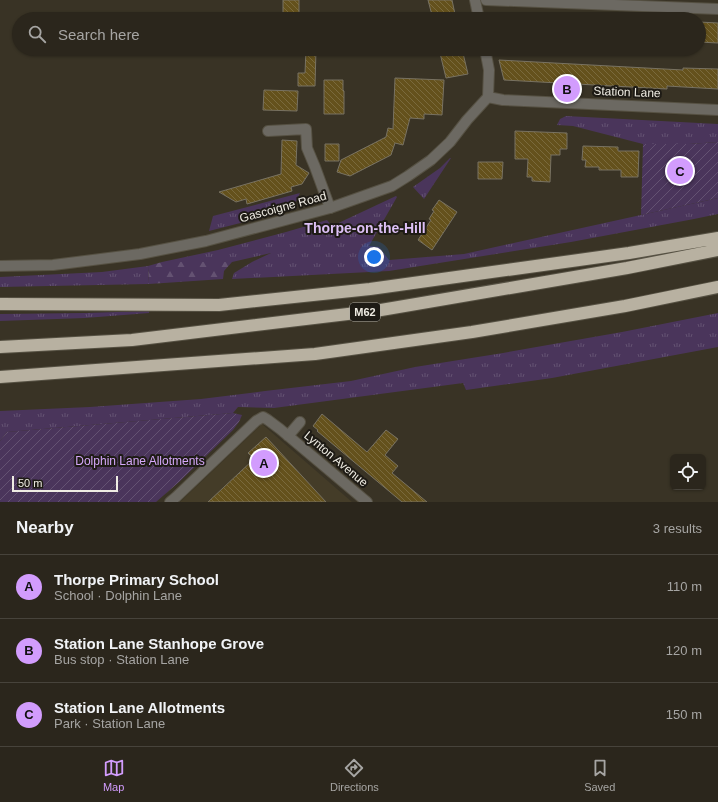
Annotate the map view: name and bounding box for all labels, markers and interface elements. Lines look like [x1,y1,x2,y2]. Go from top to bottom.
search box [12,12,706,56]
icon: search [26,23,48,45]
text: Search here [58,26,140,43]
pin: B [554,74,580,104]
street label: Station Lane [593,84,661,100]
pin: C [667,156,693,186]
street label: Gascoigne Road [238,189,328,225]
district label: Thorpe-on-the-Hill [304,220,426,236]
your location [364,247,384,267]
road number: M62 [350,303,380,321]
street label: Lynton Avenue [301,428,371,490]
pin: A [251,448,277,478]
park label: Dolphin Lane Allotments [75,454,205,468]
map controls [670,454,706,490]
button: locate [670,454,706,490]
scale bar [12,474,118,493]
text: 50 m [18,477,42,489]
text: Nearby [16,518,74,537]
text: 3 results [653,521,702,536]
text: Thorpe Primary School [54,571,219,588]
text: A [24,579,34,594]
text: 110 m [667,579,702,594]
text: School · Dolphin Lane [54,588,182,603]
text: Station Lane Stanhope Grove [54,635,264,652]
text: B [24,643,34,658]
text: 120 m [666,643,702,658]
text: Bus stop · Station Lane [54,652,189,667]
text: Station Lane Allotments [54,699,225,716]
text: C [24,707,34,722]
text: 150 m [666,707,702,722]
text: Park · Station Lane [54,716,165,731]
tab: Map [103,757,125,793]
tab: Directions [330,757,379,793]
tab: Saved [584,757,615,793]

